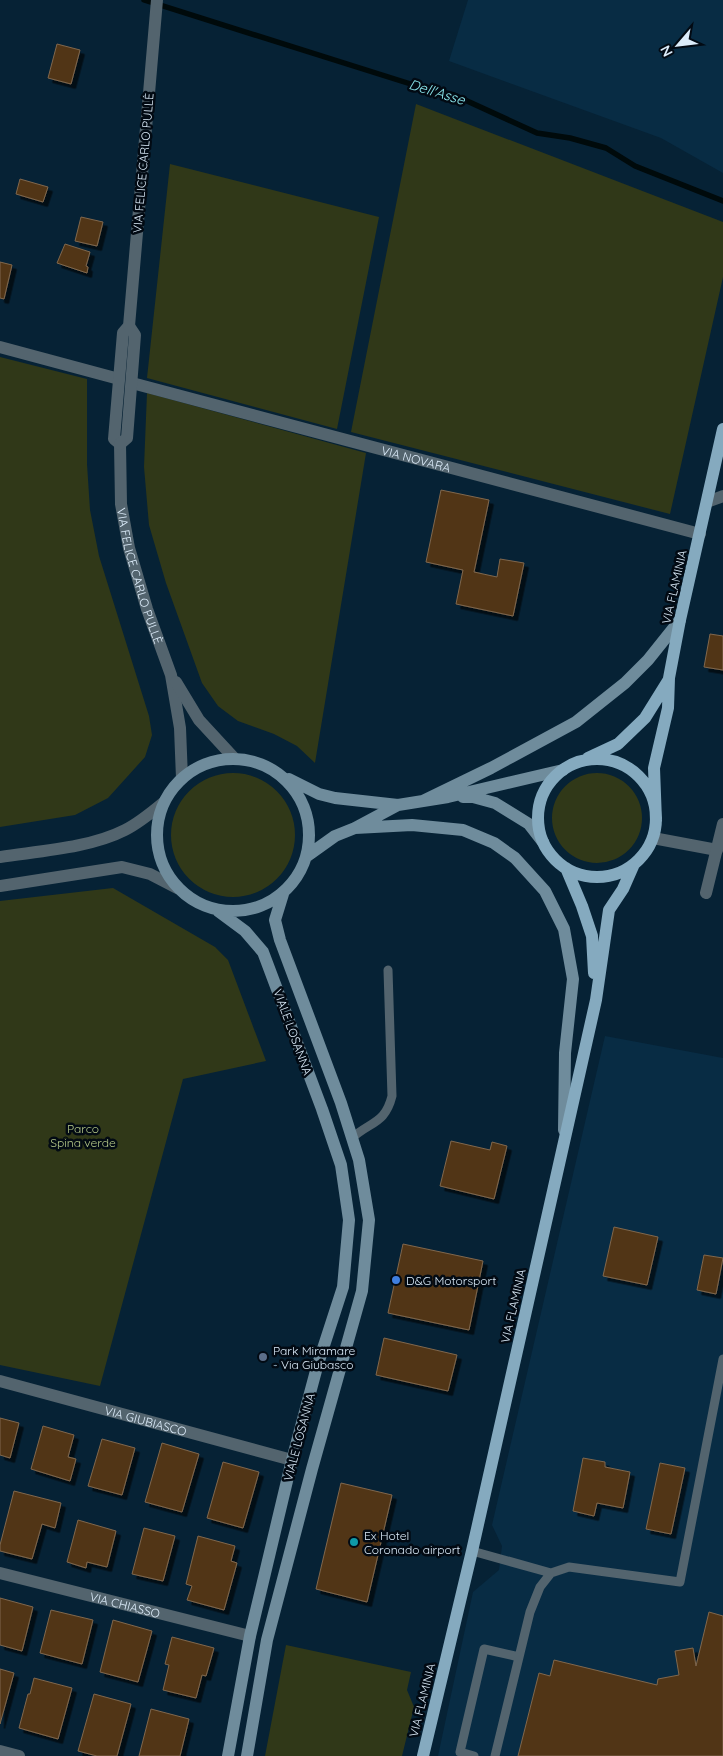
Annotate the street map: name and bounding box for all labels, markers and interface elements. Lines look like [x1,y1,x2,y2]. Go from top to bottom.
north arrow [653,20,703,70]
text: N [656,42,677,60]
water label: Dell'Asse [407,75,468,109]
street label: VIA FELICE CARLO PULLÈ [129,92,157,234]
street label: VIA NOVARA [380,442,453,475]
street label: VIA FELICE CARLO PULLÈ [114,507,167,646]
street label: VIA FLAMINIA [658,548,690,625]
street label: VIALE LOSANNA [270,987,316,1077]
park label: Parco Spina verde [50,1121,116,1150]
street label: VIA FLAMINIA [497,1267,529,1344]
place label: D&G Motorsport [406,1273,496,1288]
marker: D&G Motorsport [390,1274,402,1286]
place label: Park Miramare - Via Giubasco [273,1343,355,1372]
marker: Park Miramare - Via Giubasco [257,1351,269,1363]
street label: VIALE LOSANNA [280,1391,318,1483]
street label: VIA GIUBIASCO [103,1402,188,1439]
place label: Ex Hotel Coronado airport [364,1528,460,1557]
marker: Ex Hotel Coronado airport [348,1536,360,1548]
street label: VIA CHIASSO [88,1588,162,1621]
street label: VIA FLAMINIA [406,1661,438,1738]

